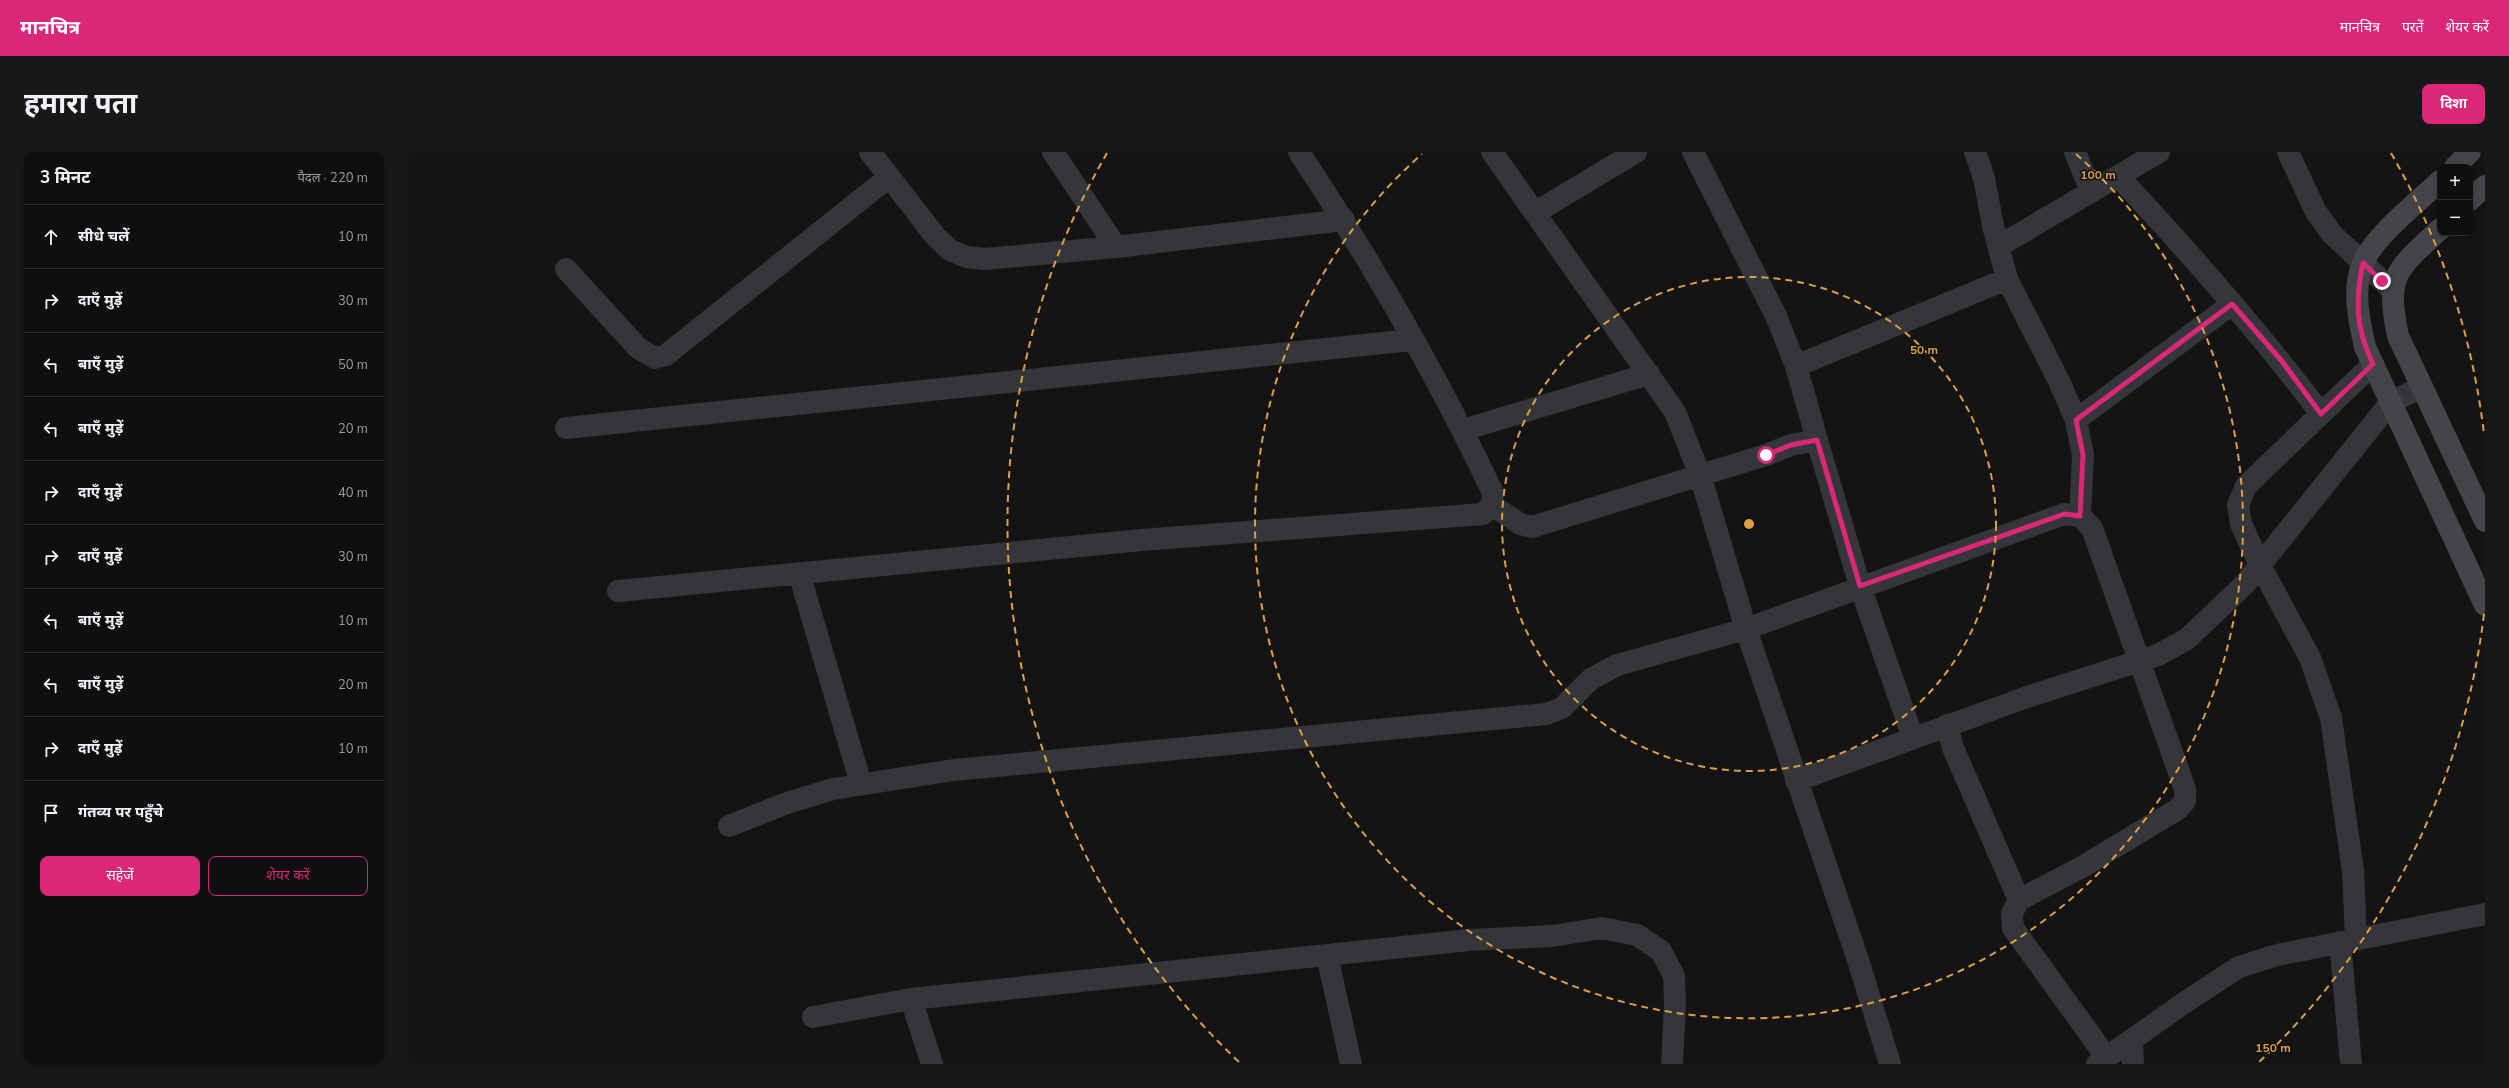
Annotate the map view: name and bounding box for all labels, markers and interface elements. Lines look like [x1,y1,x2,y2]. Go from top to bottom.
text: मानचित्र [20,15,80,41]
text: मानचित्र [2340,18,2380,37]
text: परतें [2402,18,2424,37]
text: शेयर करें [2446,18,2489,37]
button: दिशा [2422,84,2485,124]
text: हमारा पता [24,85,137,123]
map controls [2437,164,2473,236]
button: + [2437,164,2473,200]
text: 3 मिनट [40,166,90,189]
text: 100 m [2080,167,2116,183]
text: पैदल · 220 m [297,169,368,187]
button: − [2437,200,2473,236]
icon: ahead [40,226,62,248]
text: सीधे चलें [78,226,129,246]
text: 10 m [338,228,368,246]
route end [2373,272,2391,290]
icon: right [40,290,62,312]
text: दाएँ मुड़ें [78,290,122,310]
text: 30 m [338,292,368,310]
text: 50 m [1910,342,1938,358]
icon: left [40,354,62,376]
text: बाएँ मुड़ें [78,354,123,374]
text: 50 m [338,356,368,374]
icon: left [40,418,62,440]
text: बाएँ मुड़ें [78,418,123,438]
text: 20 m [338,420,368,438]
route start [1757,446,1775,464]
icon: right [40,482,62,504]
text: दाएँ मुड़ें [78,482,122,502]
text: 40 m [338,484,368,502]
centre of rings [1742,517,1756,531]
icon: right [40,546,62,568]
text: दाएँ मुड़ें [78,546,122,566]
text: 30 m [338,548,368,566]
icon: left [40,610,62,632]
text: बाएँ मुड़ें [78,610,123,630]
text: 10 m [338,612,368,630]
icon: left [40,674,62,696]
text: बाएँ मुड़ें [78,674,123,694]
text: 20 m [338,676,368,694]
icon: right [40,738,62,760]
text: दाएँ मुड़ें [78,738,122,758]
text: 10 m [338,740,368,758]
icon: arrive [40,802,62,824]
text: गंतव्य पर पहुँचे [78,802,163,822]
button: सहेजें [40,856,200,896]
button: शेयर करें [208,856,368,896]
text: 150 m [2255,1040,2291,1056]

